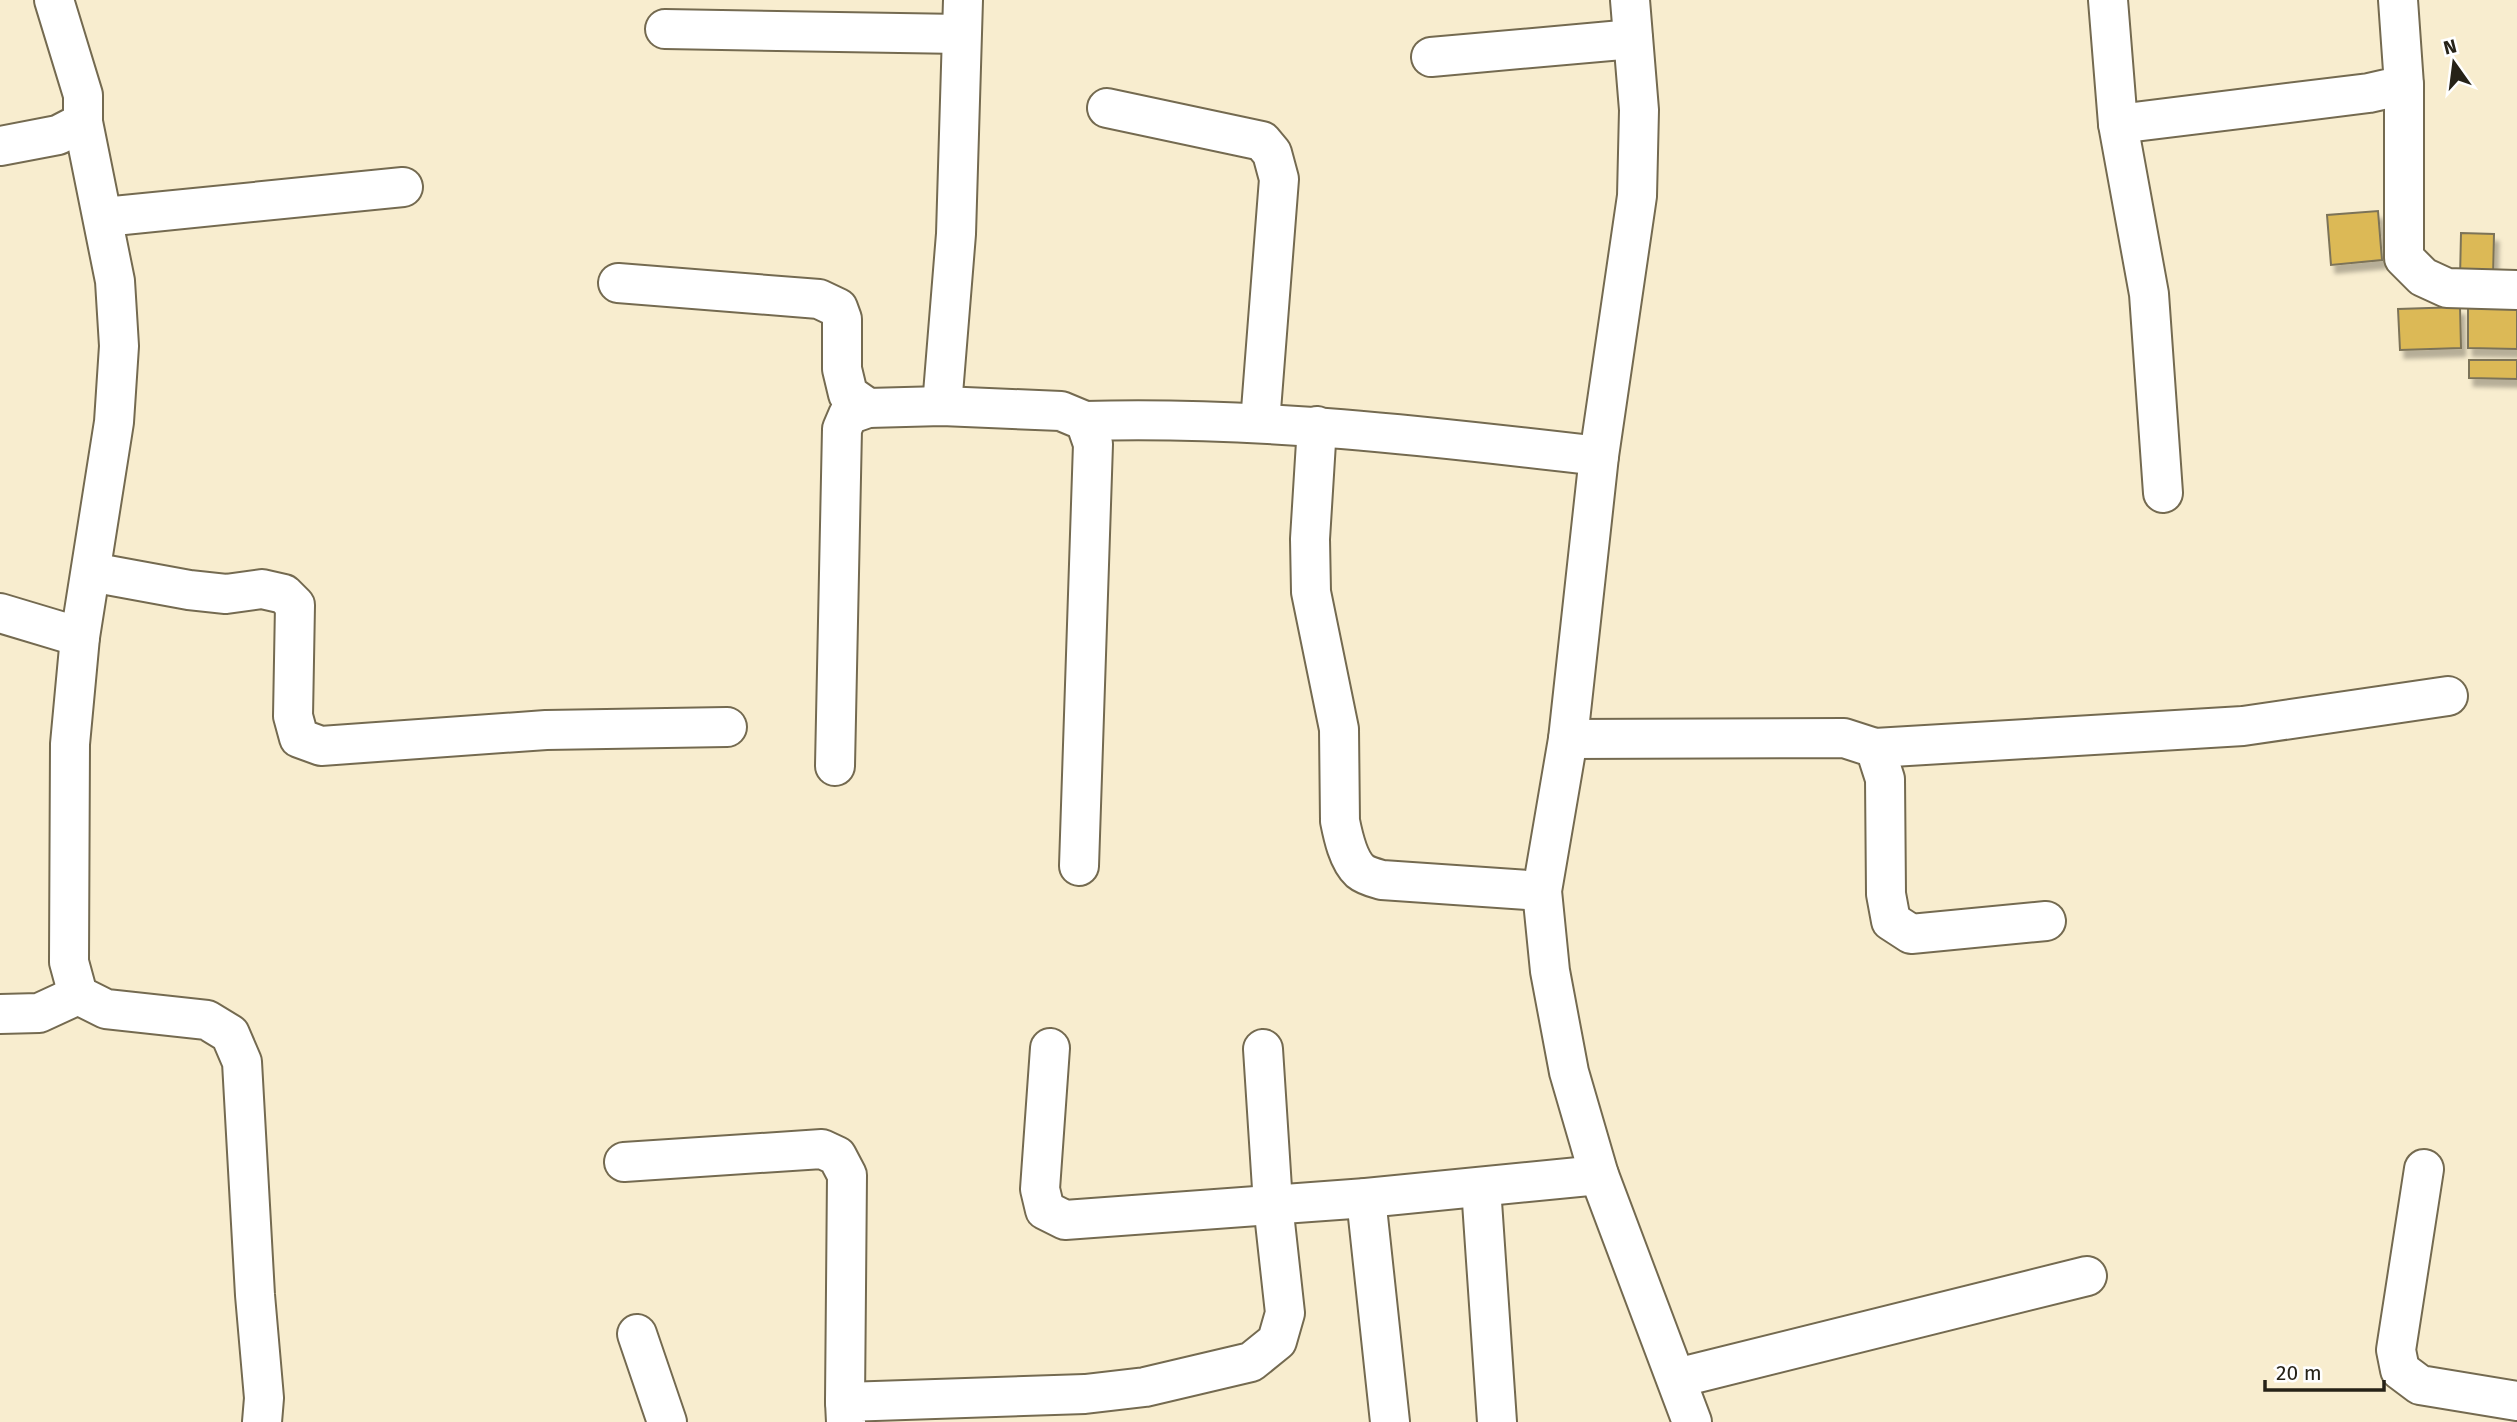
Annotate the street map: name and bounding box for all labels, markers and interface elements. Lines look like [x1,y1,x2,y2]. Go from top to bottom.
north arrow [2419,28,2489,98]
text: N [2441,34,2459,60]
scale bar [2265,1348,2384,1392]
text: 20 m [2276,1360,2322,1386]

